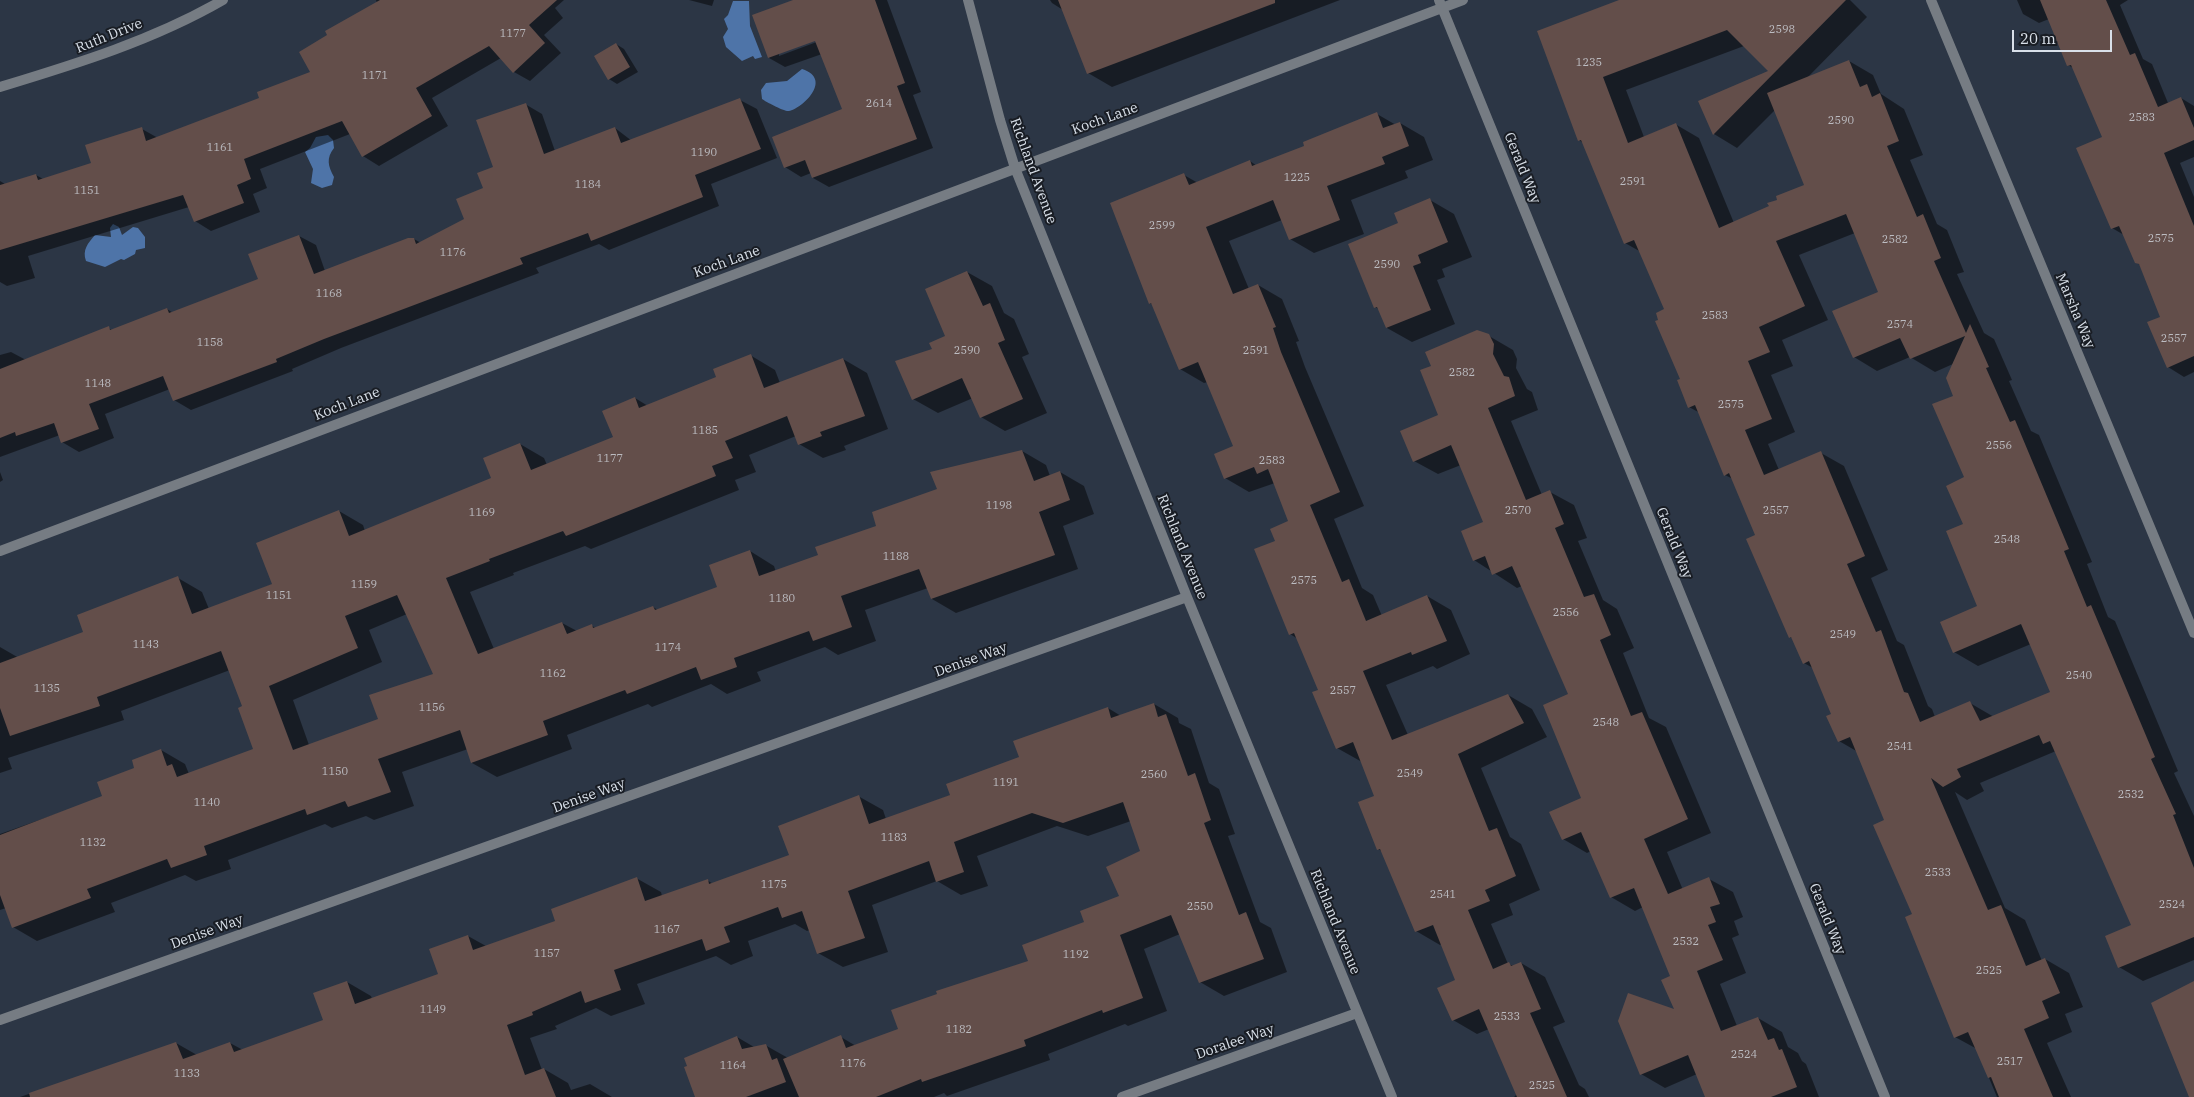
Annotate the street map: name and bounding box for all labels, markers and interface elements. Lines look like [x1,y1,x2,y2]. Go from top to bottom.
street label: Ruth Drive [73,15,145,57]
scale bar [2014,20,2114,52]
house number: 2598 [1769,23,1795,37]
house number: 1177 [500,27,526,41]
text: 20 m [2020,29,2056,48]
house number: 1235 [1576,56,1602,70]
house number: 1171 [362,69,388,83]
house number: 2614 [866,97,892,111]
street label: Koch Lane [1070,99,1140,139]
house number: 2583 [2129,111,2155,125]
house number: 2590 [1828,114,1854,128]
street label: Richland Avenue [1006,116,1060,226]
street label: Gerald Way [1500,130,1544,206]
house number: 1161 [207,141,233,155]
house number: 1190 [691,146,717,160]
house number: 1225 [1284,171,1310,185]
house number: 2591 [1620,175,1646,189]
house number: 1184 [575,178,601,192]
house number: 1151 [74,184,100,198]
house number: 2599 [1149,219,1175,233]
house number: 2575 [2148,232,2174,246]
house number: 2582 [1882,233,1908,247]
street label: Koch Lane [692,242,762,282]
house number: 1176 [440,246,466,260]
house number: 2590 [1374,258,1400,272]
street label: Marsha Way [2052,271,2098,351]
house number: 1168 [316,287,342,301]
house number: 2583 [1702,309,1728,323]
house number: 2574 [1887,318,1913,332]
house number: 2557 [2161,332,2187,346]
house number: 1158 [197,336,223,350]
house number: 2590 [954,344,980,358]
house number: 2591 [1243,344,1269,358]
house number: 2582 [1449,366,1475,380]
house number: 1148 [85,377,111,391]
street label: Koch Lane [312,384,382,424]
house number: 2575 [1718,398,1744,412]
house number: 1185 [692,424,718,438]
house number: 2556 [1986,439,2012,453]
house number: 1177 [597,452,623,466]
house number: 2583 [1259,454,1285,468]
street label: Richland Avenue [1153,492,1211,602]
house number: 1198 [986,499,1012,513]
house number: 2570 [1505,504,1531,518]
house number: 2557 [1763,504,1789,518]
street label: Gerald Way [1652,505,1696,581]
house number: 1169 [469,506,495,520]
house number: 2548 [1994,533,2020,547]
house number: 1188 [883,550,909,564]
house number: 2575 [1291,574,1317,588]
house number: 1159 [351,578,377,592]
house number: 1151 [266,589,292,603]
house number: 1180 [769,592,795,606]
house number: 2556 [1553,606,1579,620]
house number: 2549 [1830,628,1856,642]
house number: 1143 [133,638,159,652]
street label: Denise Way [932,639,1010,681]
house number: 1174 [655,641,681,655]
house number: 1162 [540,667,566,681]
house number: 2540 [2066,669,2092,683]
house number: 1135 [34,682,60,696]
house number: 2557 [1330,684,1356,698]
house number: 1156 [419,701,445,715]
house number: 2548 [1593,716,1619,730]
house number: 2541 [1887,740,1913,754]
house number: 1150 [322,765,348,779]
house number: 2549 [1397,767,1423,781]
house number: 2560 [1141,768,1167,782]
street label: Denise Way [550,775,628,817]
house number: 1191 [993,776,1019,790]
house number: 2532 [2118,788,2144,802]
house number: 1140 [194,796,220,810]
house number: 1183 [881,831,907,845]
house number: 1132 [80,836,106,850]
house number: 2533 [1925,866,1951,880]
street label: Richland Avenue [1306,867,1364,977]
house number: 1175 [761,878,787,892]
street label: Gerald Way [1805,881,1849,957]
house number: 2541 [1430,888,1456,902]
house number: 2524 [2159,898,2185,912]
house number: 2550 [1187,900,1213,914]
street label: Denise Way [168,911,246,953]
house number: 1167 [654,923,680,937]
house number: 2532 [1673,935,1699,949]
house number: 1157 [534,947,560,961]
house number: 1192 [1063,948,1089,962]
house number: 2525 [1976,964,2002,978]
house number: 1149 [420,1003,446,1017]
house number: 2533 [1494,1010,1520,1024]
street label: Doralee Way [1194,1021,1276,1063]
house number: 1182 [946,1023,972,1037]
house number: 2524 [1731,1048,1757,1062]
house number: 2517 [1997,1055,2023,1069]
house number: 1176 [840,1057,866,1071]
house number: 1164 [720,1059,746,1073]
house number: 1133 [174,1067,200,1081]
house number: 2525 [1529,1079,1555,1093]

